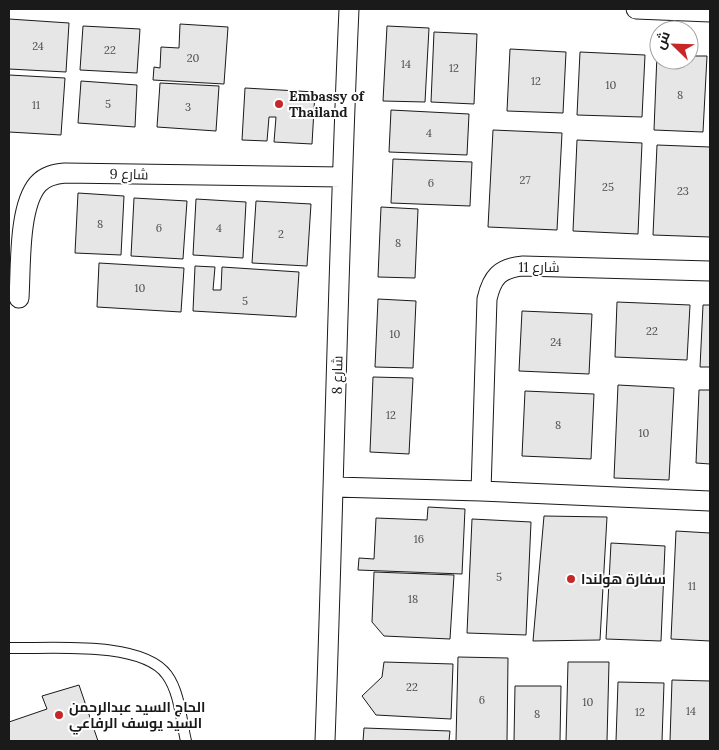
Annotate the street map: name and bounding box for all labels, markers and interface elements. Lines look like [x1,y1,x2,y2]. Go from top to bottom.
north arrow [649,20,699,70]
text: ش [650,28,674,52]
house number: 24 [32,39,44,53]
house number: 22 [104,43,116,57]
house number: 20 [187,51,200,65]
house number: 14 [401,57,411,71]
house number: 12 [449,61,459,75]
house number: 12 [531,74,541,88]
house number: 10 [606,78,617,92]
place label: Embassy of Thailand [289,87,365,121]
house number: 8 [677,88,683,102]
house number: 5 [105,97,111,111]
house number: 11 [32,98,40,112]
marker: Embassy of Thailand [273,98,285,110]
house number: 3 [185,100,191,114]
house number: 4 [426,126,432,140]
street label: شارع 9 [109,165,149,183]
house number: 27 [520,173,530,187]
house number: 6 [428,176,434,190]
house number: 25 [602,180,614,194]
house number: 23 [677,184,689,198]
house number: 8 [97,217,103,231]
house number: 6 [156,221,162,235]
house number: 4 [216,221,222,235]
house number: 2 [278,227,284,241]
house number: 8 [395,236,401,250]
street label: شارع 11 [518,258,560,276]
house number: 10 [135,281,146,295]
house number: 5 [242,294,248,308]
house number: 22 [646,324,658,338]
house number: 10 [390,327,401,341]
house number: 24 [550,335,562,349]
street label: شارع 8 [328,356,346,394]
house number: 12 [386,408,396,422]
house number: 8 [555,418,561,432]
house number: 10 [639,426,650,440]
house number: 16 [414,532,424,546]
house number: 5 [496,570,502,584]
place label: سفارة هولندا [581,570,666,588]
marker: سفارة هولندا [565,573,577,585]
house number: 11 [688,579,696,593]
house number: 18 [408,592,418,606]
house number: 22 [406,680,418,694]
house number: 6 [479,693,485,707]
house number: 10 [583,695,594,709]
place label: الحاج السيد عبدالرحمن السيد يوسف الرفاعي [69,698,205,735]
house number: 14 [686,704,696,718]
house number: 12 [635,705,645,719]
house number: 8 [534,707,540,721]
marker: الحاج السيد عبدالرحمن السيد يوسف الرفاعي [53,709,65,721]

